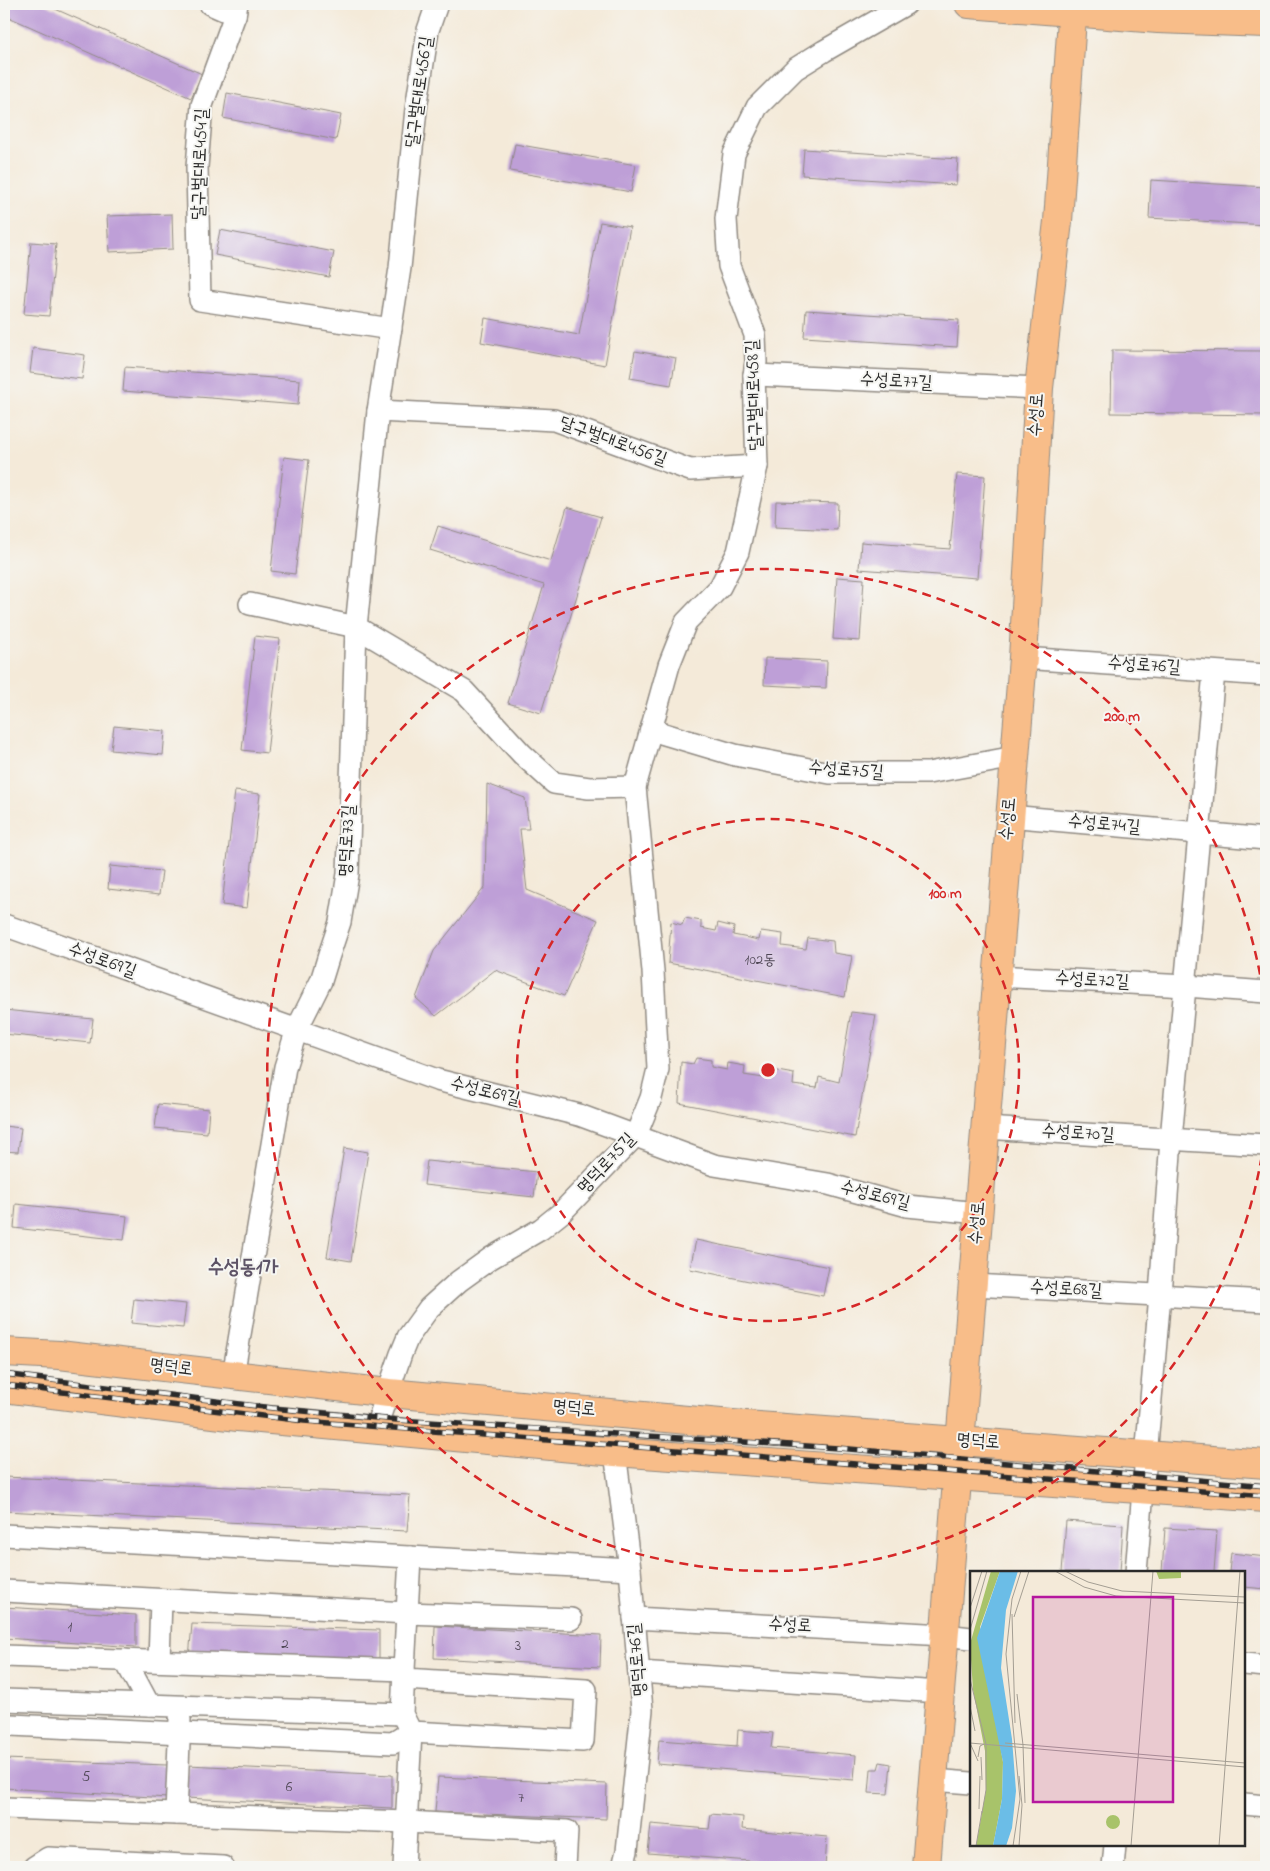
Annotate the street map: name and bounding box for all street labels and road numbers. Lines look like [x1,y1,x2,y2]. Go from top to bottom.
street label: 달구벌대로456길 [399,34,441,150]
street label: 달구벌대로454길 [186,107,216,220]
street label: 달구벌대로458길 [740,338,770,451]
street label: 수성로77길 [859,367,934,397]
street label: 수성로 [1023,392,1051,438]
street label: 달구벌대로456길 [556,411,671,474]
street label: 수성로76길 [1107,650,1182,682]
street label: 수성로75길 [807,755,885,787]
street label: 수성로 [994,796,1024,842]
street label: 명덕로73길 [333,803,363,878]
street label: 수성로74길 [1067,809,1142,841]
street label: 수성로69길 [64,937,140,986]
street label: 수성로72길 [1054,966,1130,996]
street label: 수성로69길 [447,1071,523,1113]
street label: 수성로70길 [1041,1119,1116,1149]
street label: 명덕로75길 [572,1127,643,1201]
street label: 수성로69길 [837,1175,913,1217]
street label: 수성로 [963,1200,993,1246]
street label: 수성로68길 [1029,1275,1103,1305]
street label: 명덕로 [148,1352,194,1384]
street label: 명덕로 [551,1394,597,1424]
street label: 명덕로 [955,1428,1001,1456]
street label: 수성로 [768,1612,812,1640]
street label: 명덕로76길 [622,1622,654,1698]

